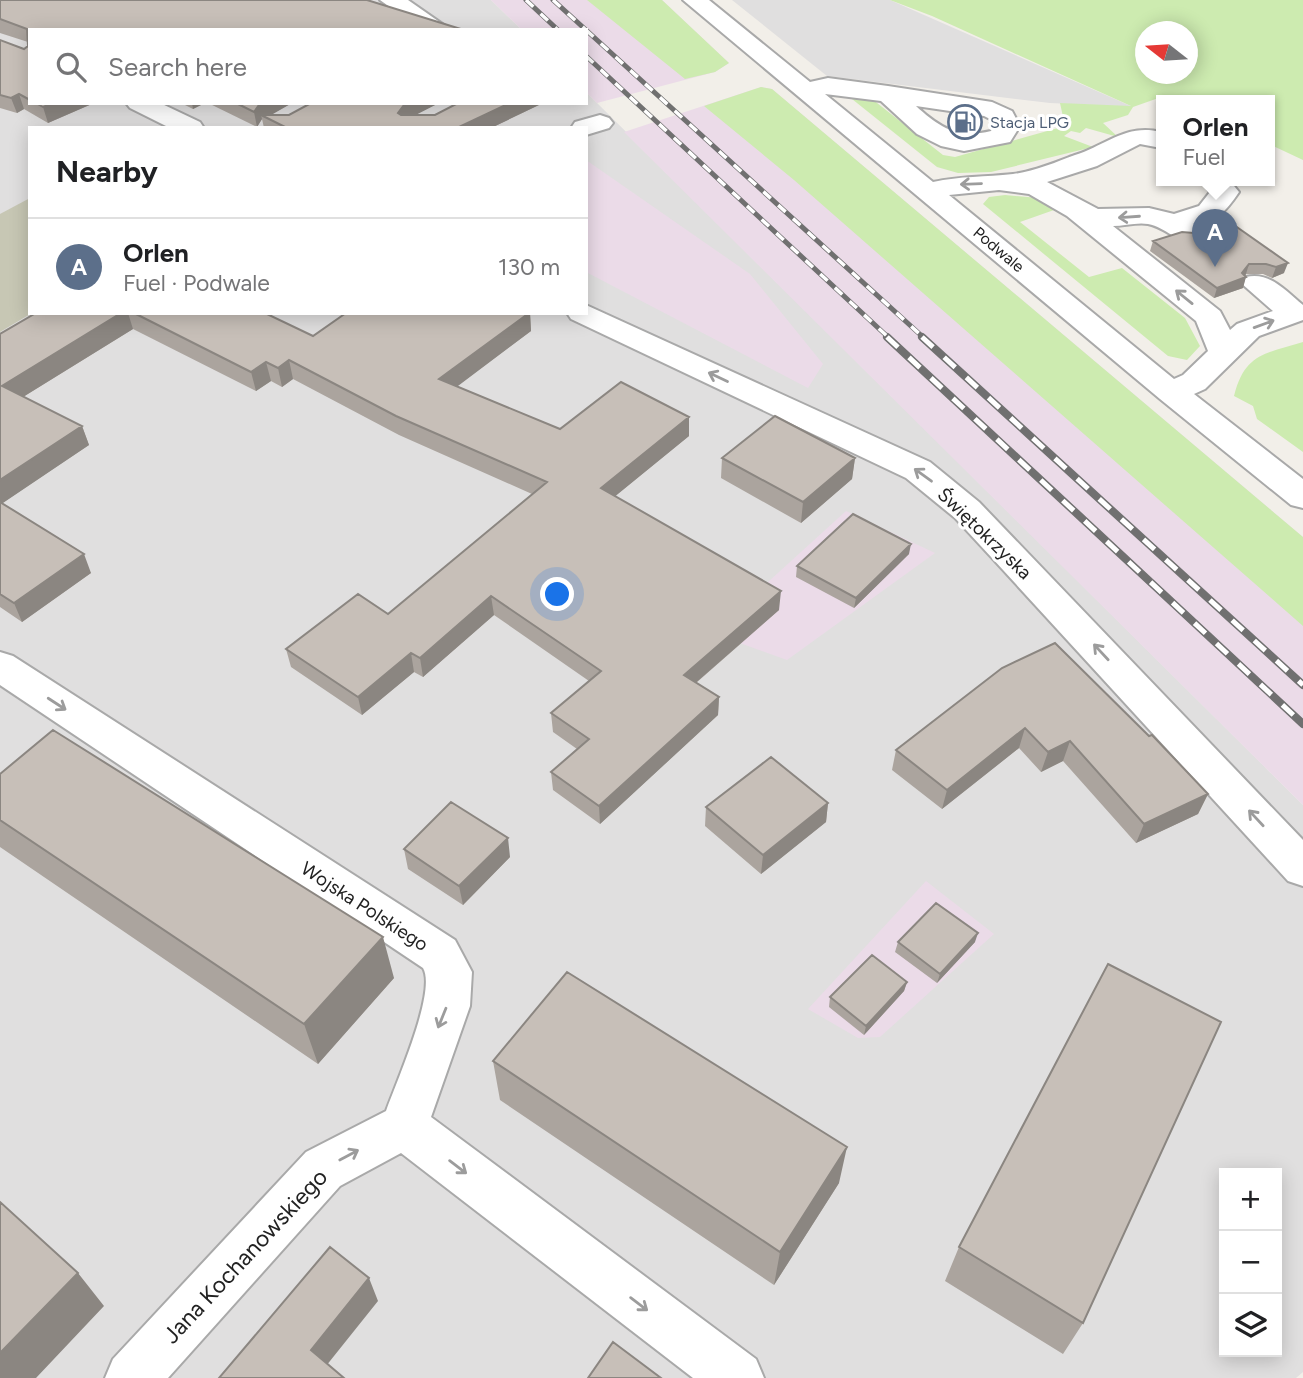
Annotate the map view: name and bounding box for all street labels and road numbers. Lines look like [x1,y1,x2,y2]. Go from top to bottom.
street label: Podwale [969,223,1028,276]
street label: Świętokrzyska [933,483,1037,584]
street label: Wojska Polskiego [297,857,433,956]
street label: Jana Kochanowskiego [157,1163,333,1349]

